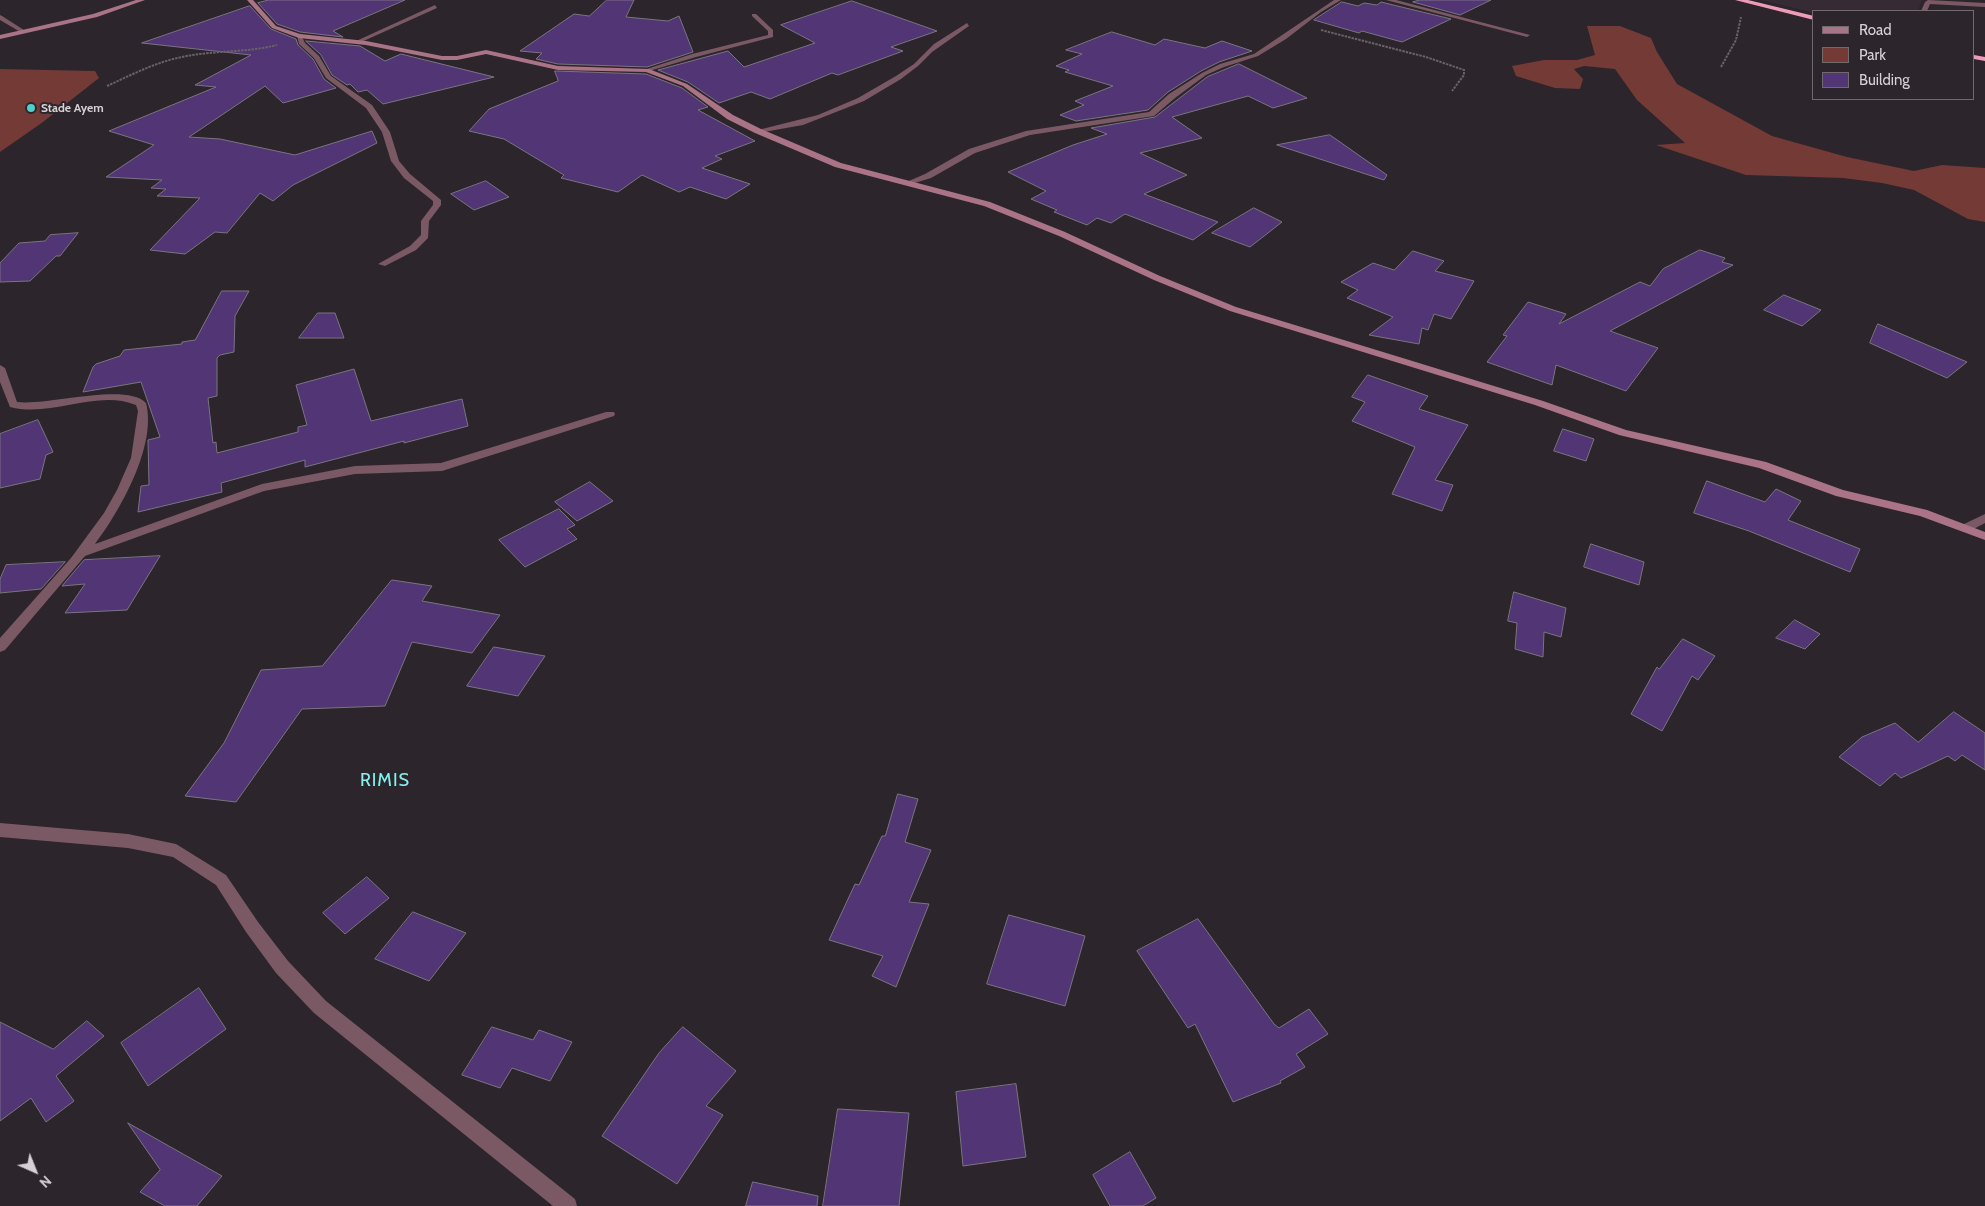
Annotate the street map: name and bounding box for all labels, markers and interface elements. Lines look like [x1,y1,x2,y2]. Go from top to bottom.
legend [1812,10,1975,100]
text: Road [1859,21,1892,39]
text: Park [1859,46,1886,64]
text: Building [1859,71,1910,89]
place label: Stade Ayem [41,101,104,115]
marker: Stade Ayem [25,102,37,114]
district label: RIMIS [359,770,411,792]
north arrow [10,1146,60,1196]
text: N [36,1172,55,1192]

